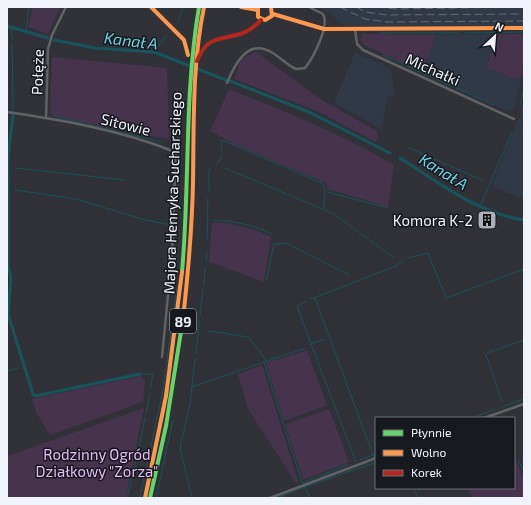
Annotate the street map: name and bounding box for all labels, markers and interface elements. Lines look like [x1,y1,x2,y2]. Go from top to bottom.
north arrow [475,16,515,56]
text: N [493,19,506,34]
water label: Kanał A [103,27,159,53]
street label: Połęże [27,49,47,95]
street label: Michałki [403,49,463,89]
street label: Majora Henryka Sucharskiego [159,92,186,294]
street label: Sitowie [99,109,153,139]
water label: Kanał A [416,149,472,193]
building icon: Komora K-2 [476,209,498,231]
place label: Komora K-2 [393,211,473,229]
road number: 89 [170,309,196,333]
legend [375,417,515,489]
text: Płynnie [411,425,451,439]
park label: Rodzinny Ogród Działkowy "Zorza" [36,445,158,480]
text: Wolno [411,445,447,459]
text: Korek [411,465,442,479]

